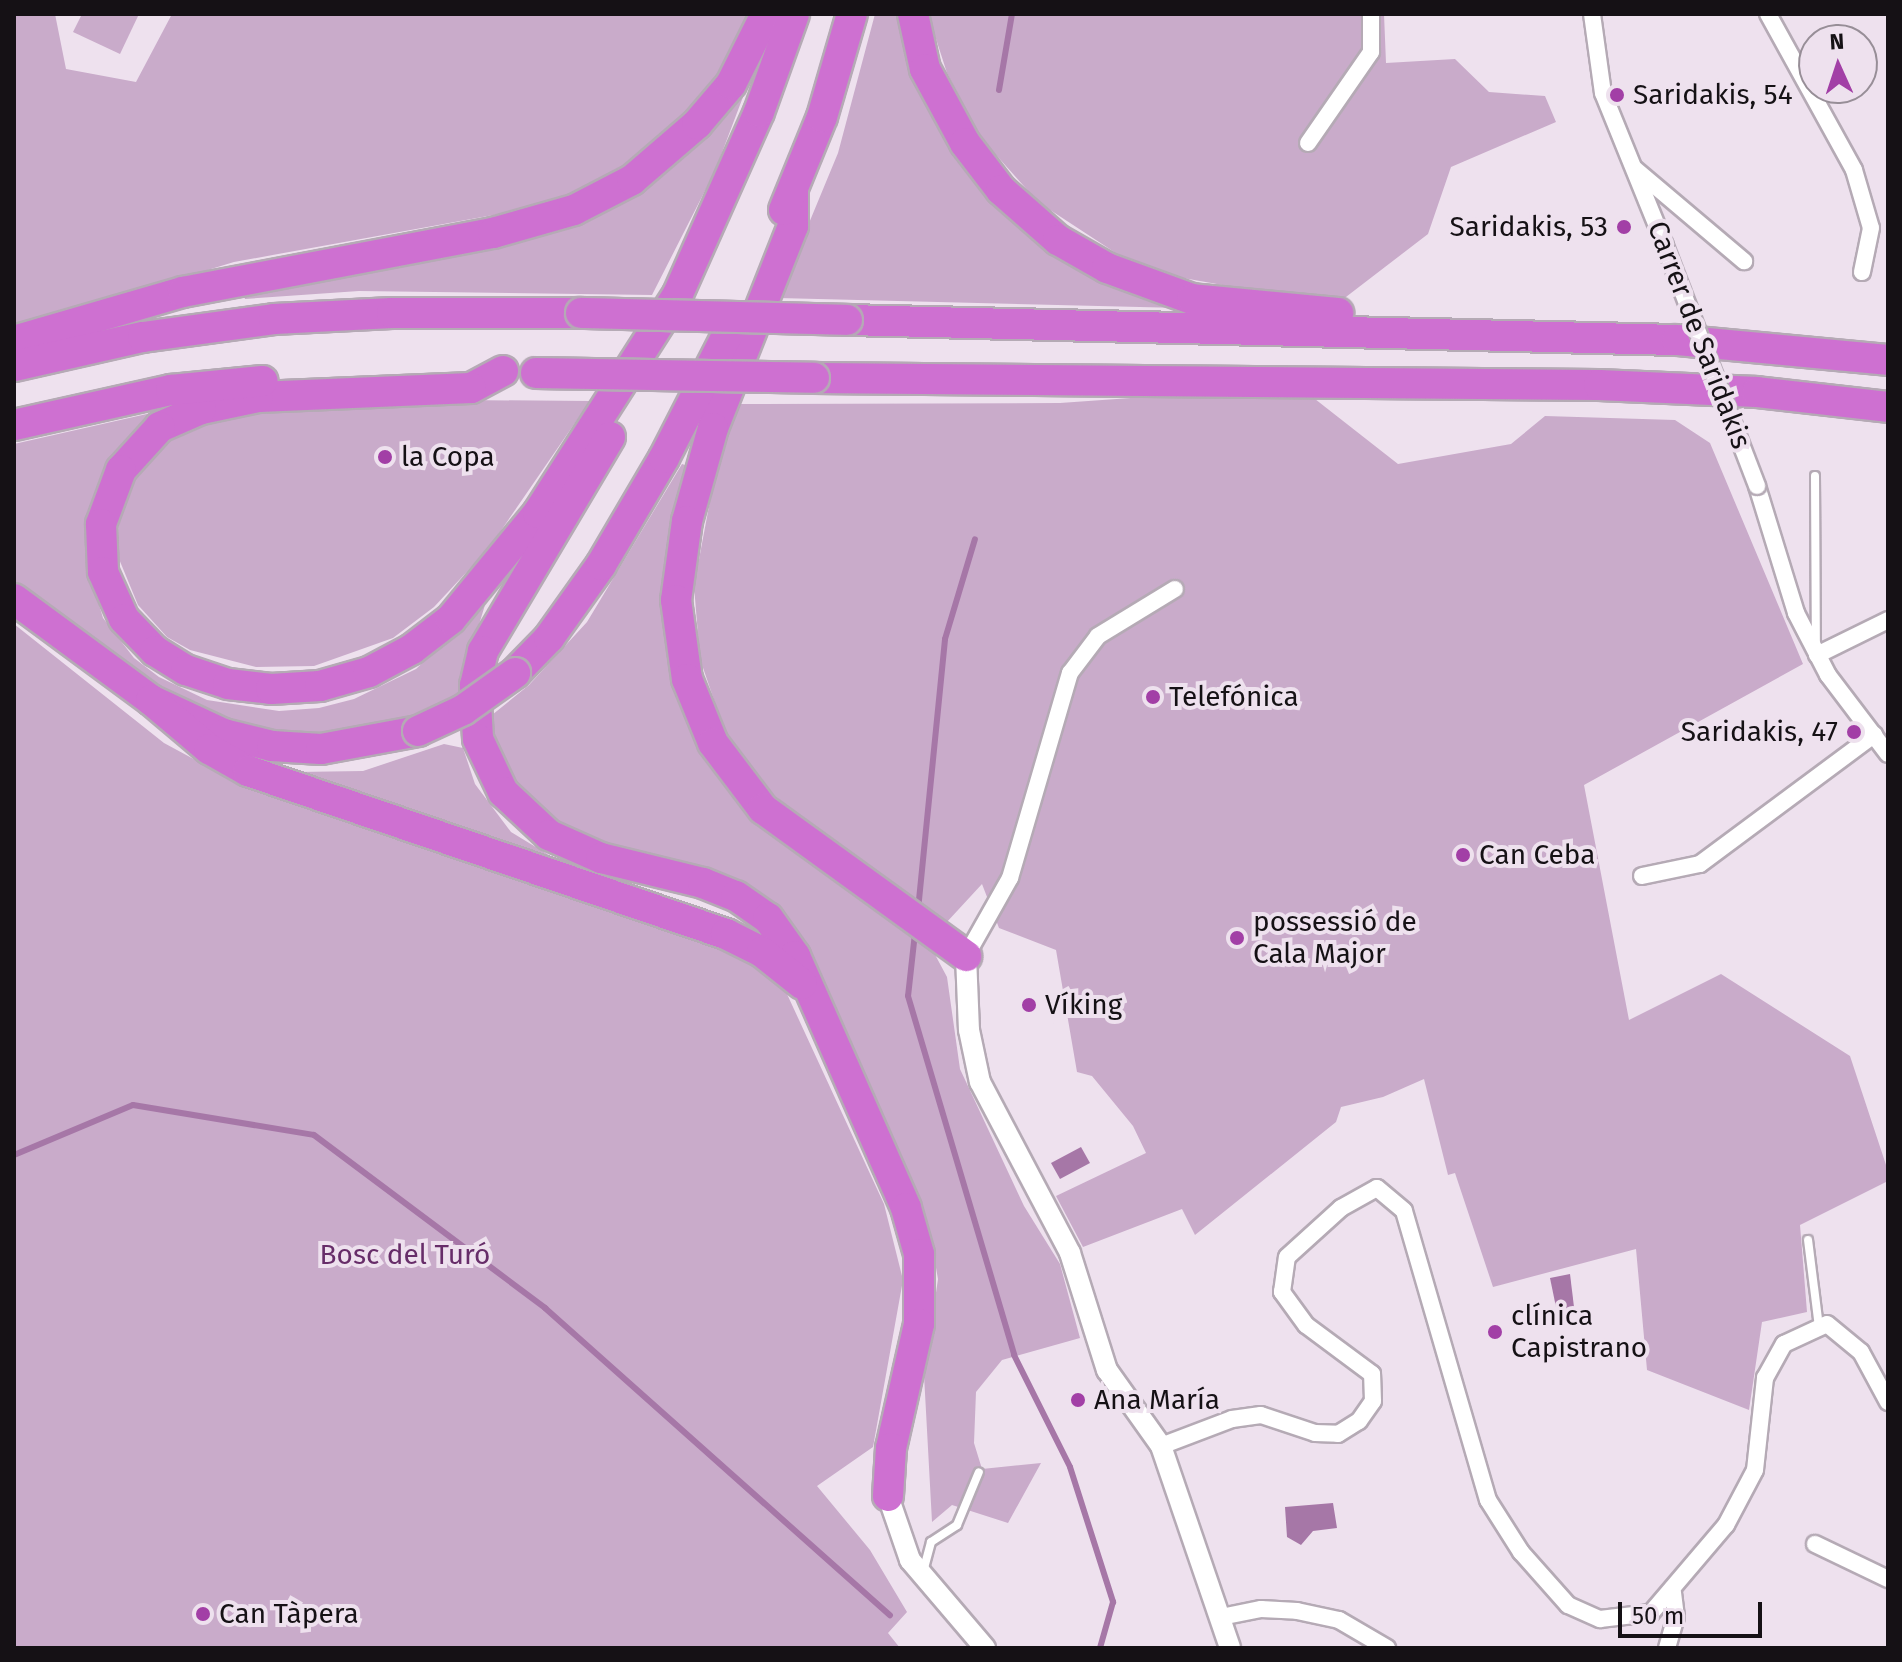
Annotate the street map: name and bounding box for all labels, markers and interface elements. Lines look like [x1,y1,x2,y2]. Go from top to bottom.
north arrow [1798,24,1878,104]
text: N [1829,28,1845,55]
place label: Saridakis, 54 [1633,78,1793,112]
marker: Saridakis, 54 [1608,86,1626,104]
place label: Saridakis, 53 [1450,210,1608,244]
street label: Carrer de Saridakis [1640,217,1758,453]
marker: Saridakis, 53 [1615,218,1633,236]
place label: la Copa [401,440,495,474]
marker: la Copa [376,448,394,466]
place label: Telefónica [1169,680,1299,714]
marker: Telefónica [1144,688,1162,706]
place label: Saridakis, 47 [1681,715,1838,749]
marker: Saridakis, 47 [1845,723,1863,741]
place label: Can Ceba [1479,838,1595,872]
marker: Can Ceba [1454,846,1472,864]
place label: possessió de Cala Major [1253,905,1417,971]
marker: possessió de Cala Major [1228,929,1246,947]
place label: Víking [1045,988,1122,1022]
marker: Víking [1020,996,1038,1014]
park label: Bosc del Turó [320,1238,490,1272]
place label: clínica Capistrano [1511,1299,1647,1365]
marker: clínica Capistrano [1486,1323,1504,1341]
place label: Ana María [1094,1383,1220,1417]
marker: Ana María [1069,1391,1087,1409]
scale bar [1622,1586,1766,1636]
place label: Can Tàpera [219,1597,359,1631]
text: 50 m [1632,1602,1684,1630]
marker: Can Tàpera [194,1605,212,1623]

